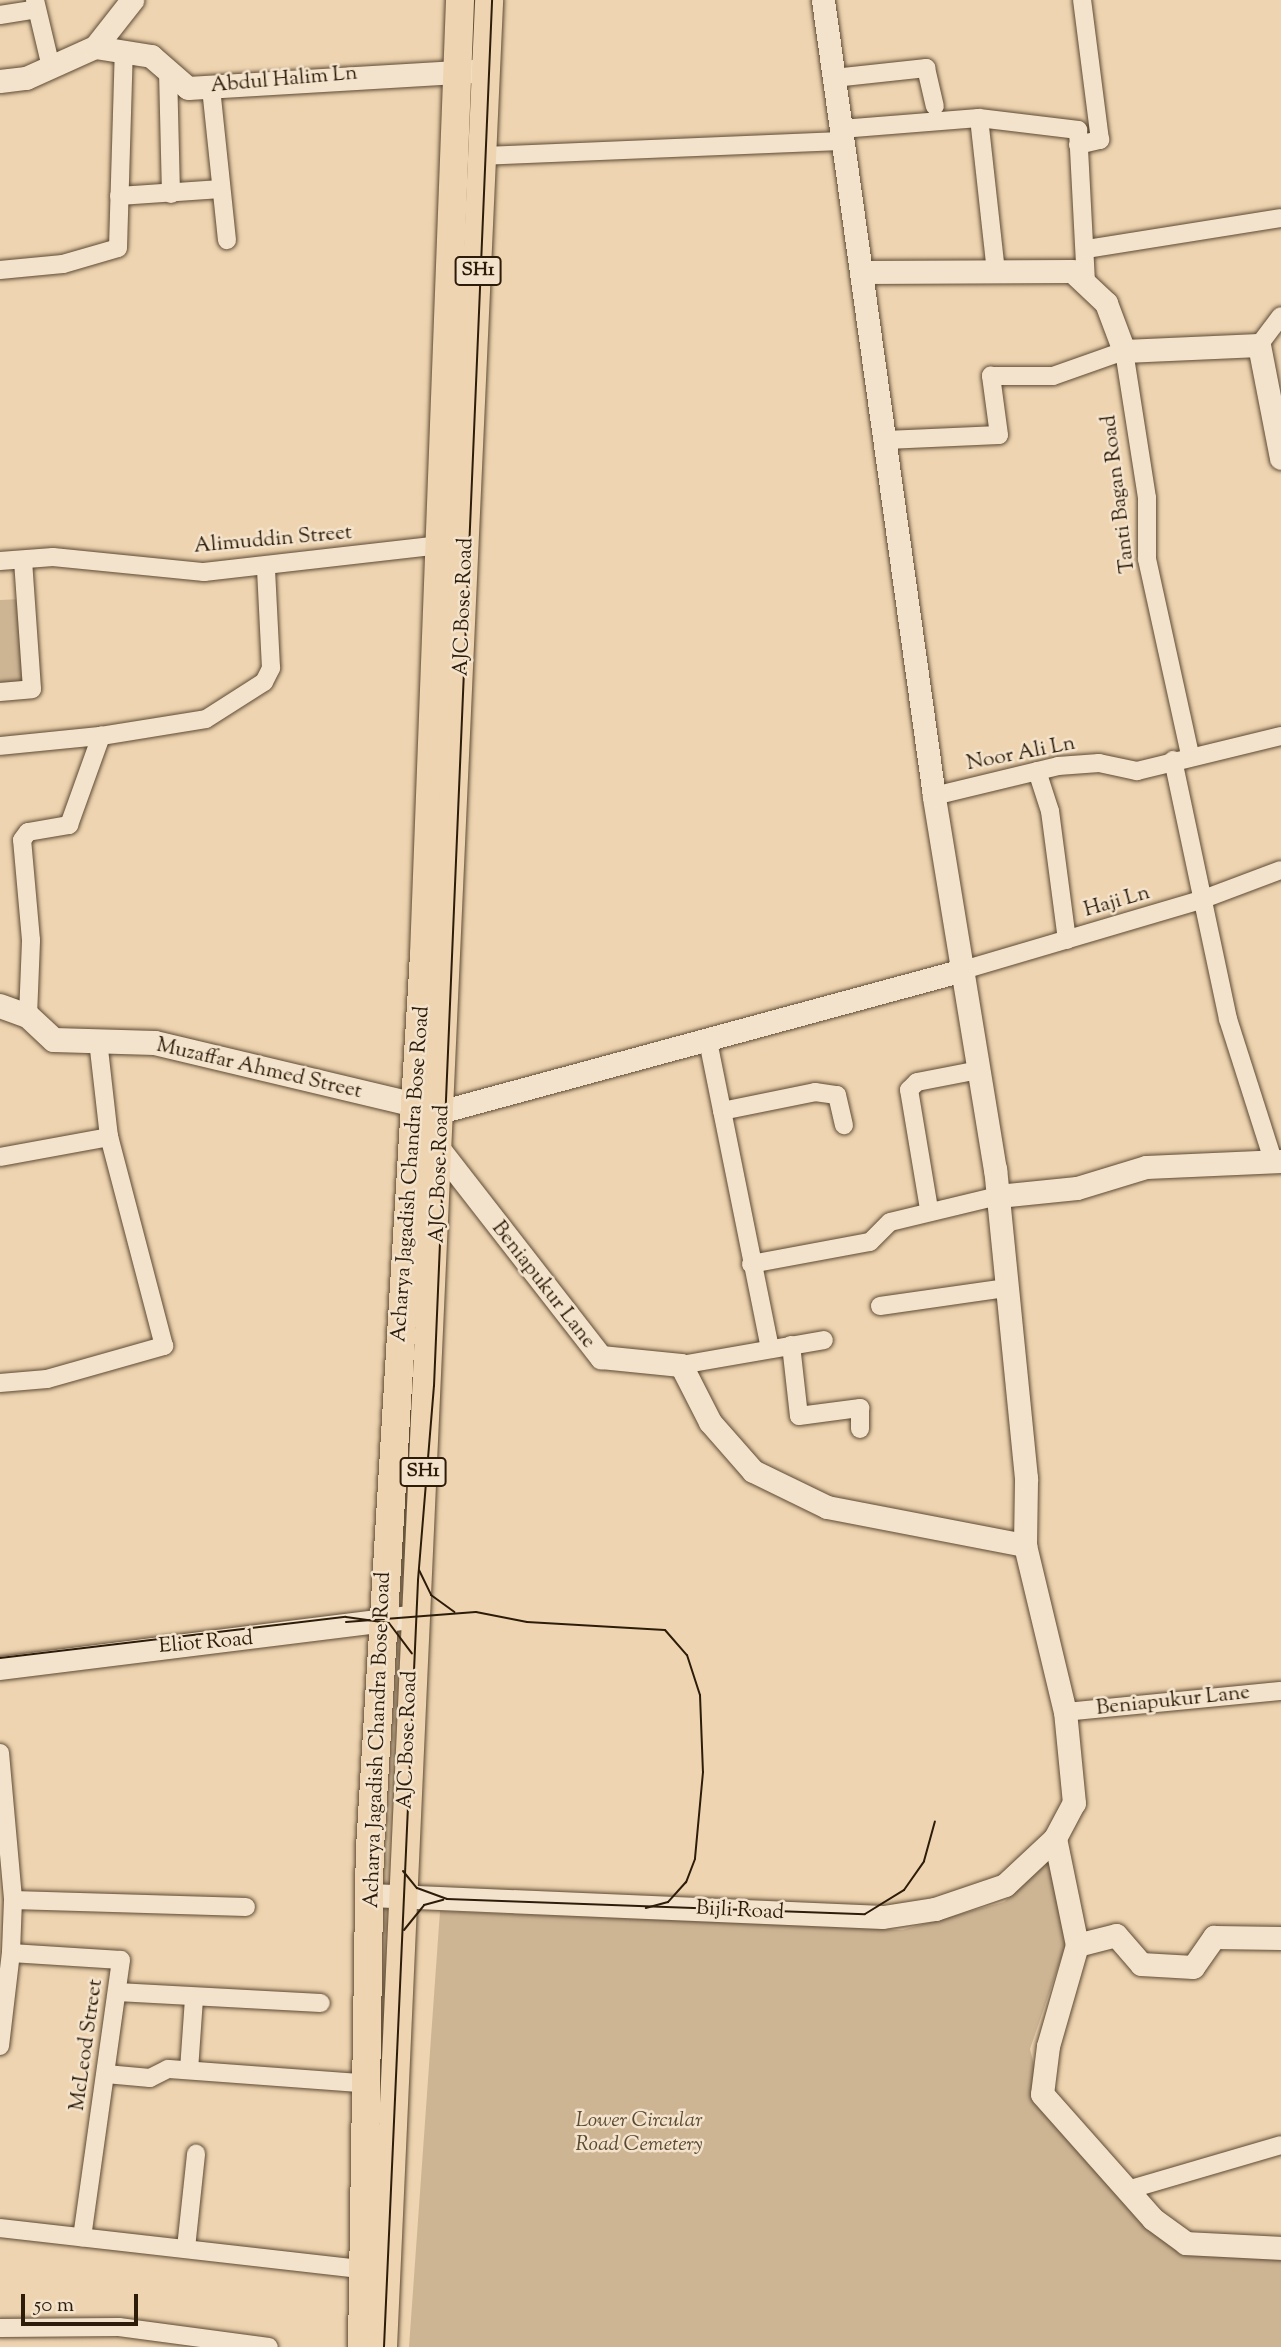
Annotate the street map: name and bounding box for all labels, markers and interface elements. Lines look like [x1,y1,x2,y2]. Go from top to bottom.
street label: Abdul Halim Ln [209,61,359,99]
road number: SH1 [454,256,503,286]
street label: Tanti Bagan Road [1097,414,1141,574]
street label: Alimuddin Street [193,521,353,559]
street label: AJC Bose Road [449,537,479,677]
street label: Noor Ali Ln [965,731,1077,777]
street label: Haji Ln [1081,881,1153,923]
street label: Acharya Jagadish Chandra Bose Road [387,1005,435,1343]
street label: Muzaffar Ahmed Street [154,1033,364,1105]
street label: AJC Bose Road [425,1104,455,1244]
street label: Beniapukur Lane [486,1216,600,1354]
road number: SH1 [398,1456,448,1488]
street label: Acharya Jagadish Chandra Bose Road [360,1571,396,1909]
street label: Eliot Road [158,1626,254,1660]
street label: AJC Bose Road [393,1670,423,1810]
street label: Beniapukur Lane [1095,1680,1251,1722]
street label: Bijli Road [695,1896,785,1926]
street label: McLeod Street [65,1977,109,2113]
park label: Lower Circular Road Cemetery [575,2108,703,2158]
scale bar [24,2280,142,2324]
text: 50 m [34,2291,74,2321]

